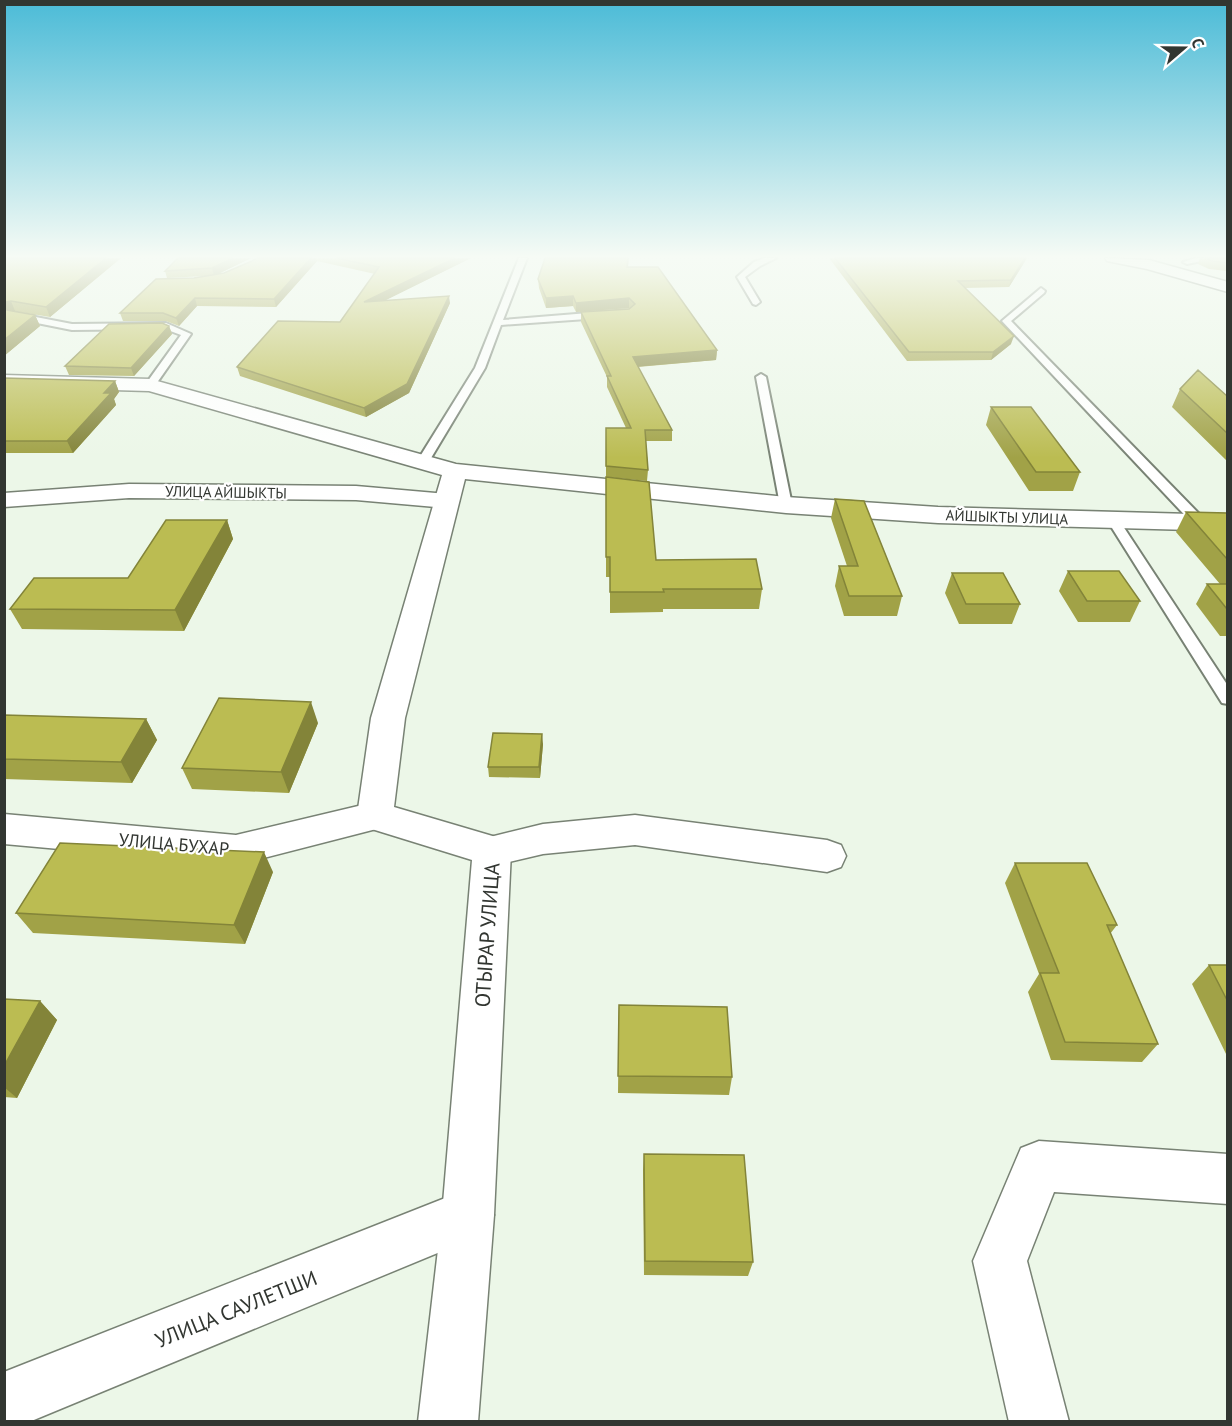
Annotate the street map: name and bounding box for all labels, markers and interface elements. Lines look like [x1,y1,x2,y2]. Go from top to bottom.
north arrow [1154,18,1214,78]
text: С [1187,35,1209,51]
street label: УЛИЦА АЙШЫКТЫ [165,481,287,503]
street label: АЙШЫКТЫ УЛИЦА [945,505,1069,529]
street label: УЛИЦА БУХАР [118,828,230,860]
street label: ОТЫРАР УЛИЦА [468,861,506,1008]
street label: УЛИЦА САУЛЕТШИ [151,1264,321,1354]

